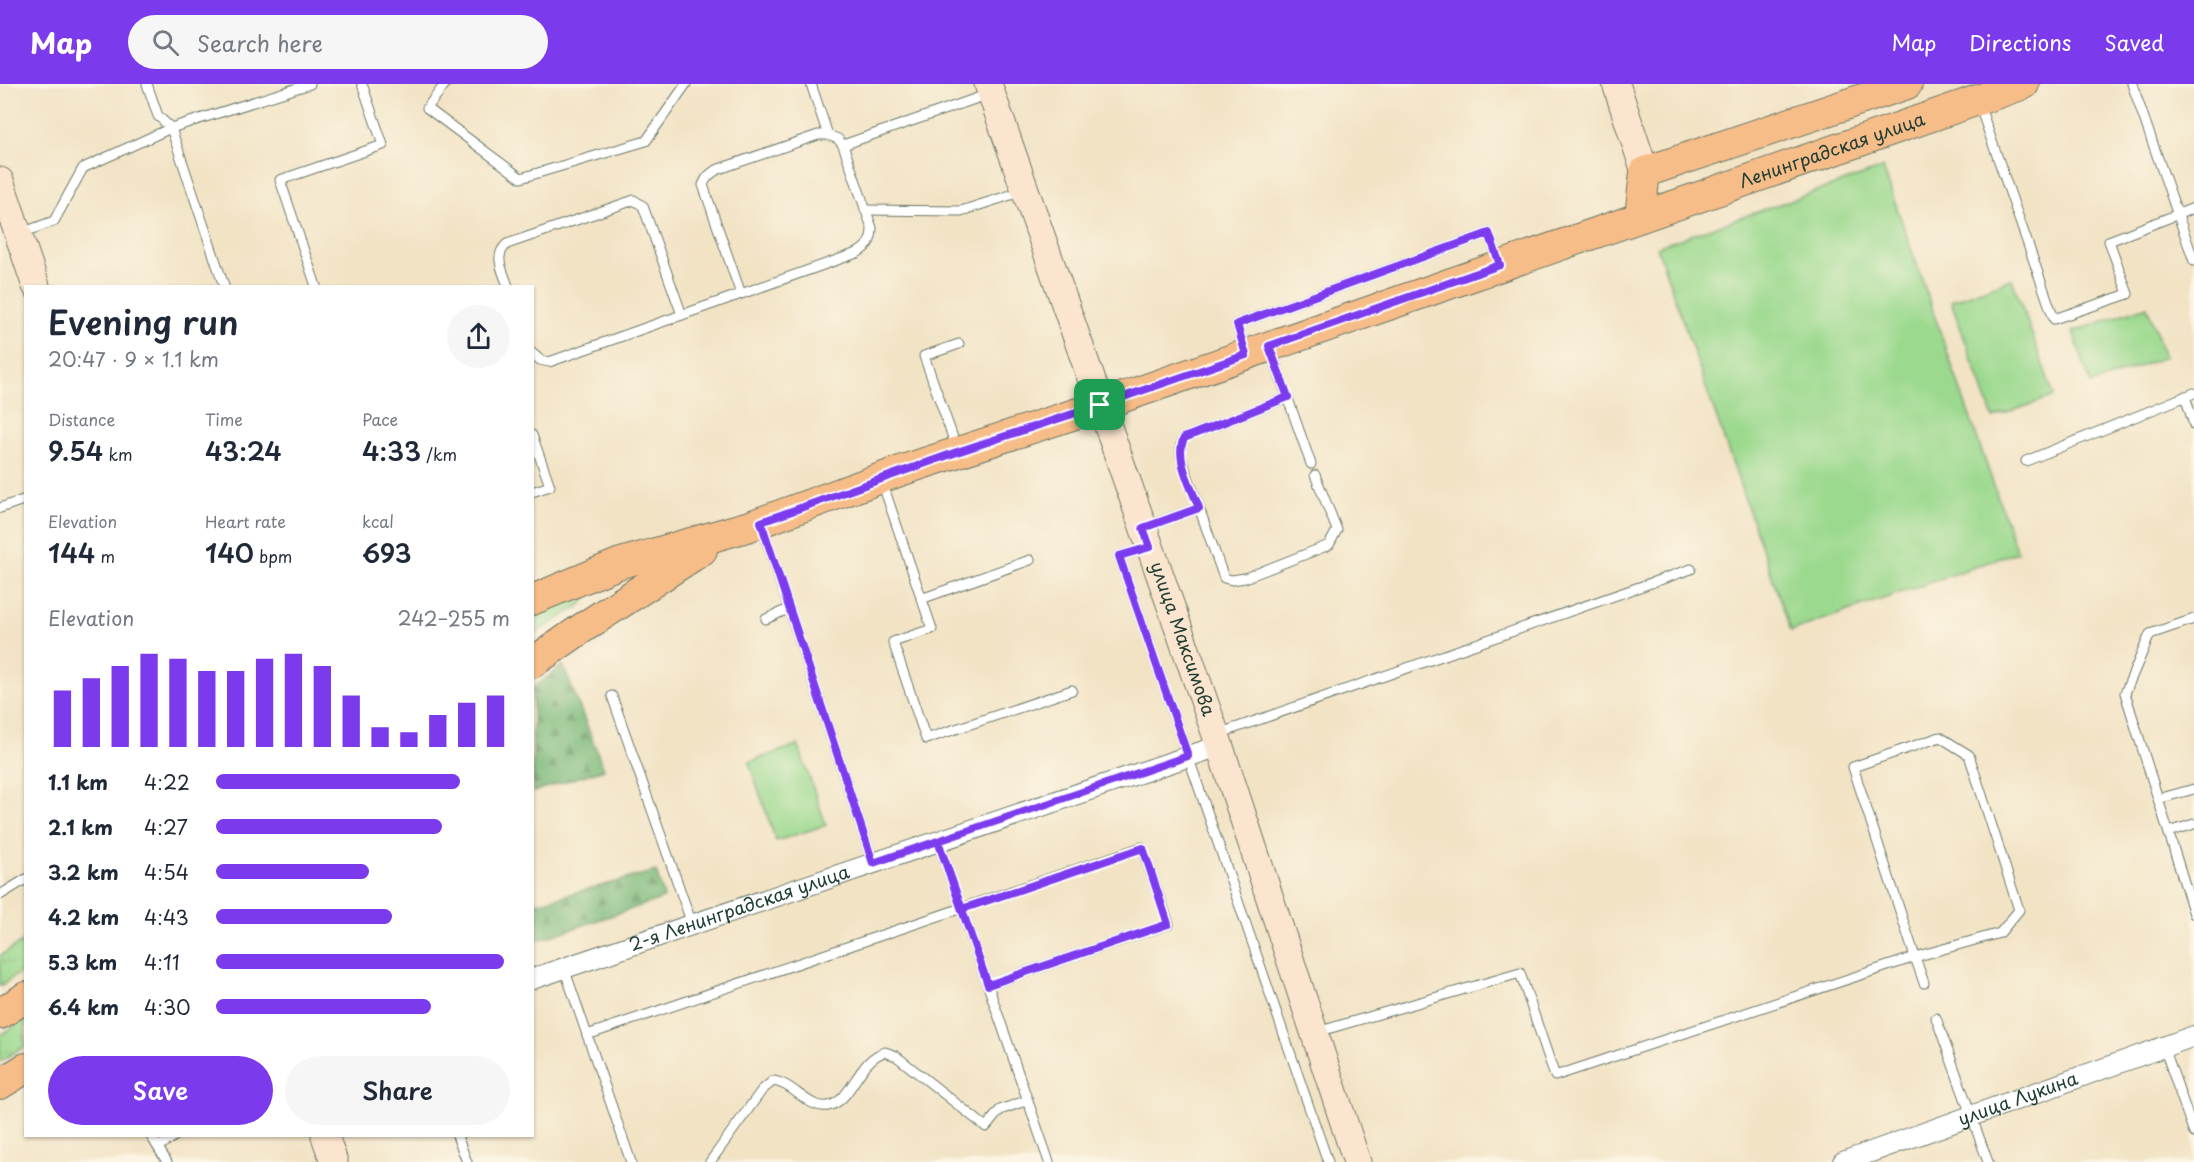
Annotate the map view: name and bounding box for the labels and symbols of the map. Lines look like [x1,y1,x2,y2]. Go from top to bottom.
street label: Ленинградская улица [1735,104,1929,194]
pin [1074,379,1125,430]
street label: улица Максимова [1144,558,1224,720]
street label: 2-я Ленинградская улица [625,857,853,957]
street label: улица Лукина [1954,1064,2082,1132]

